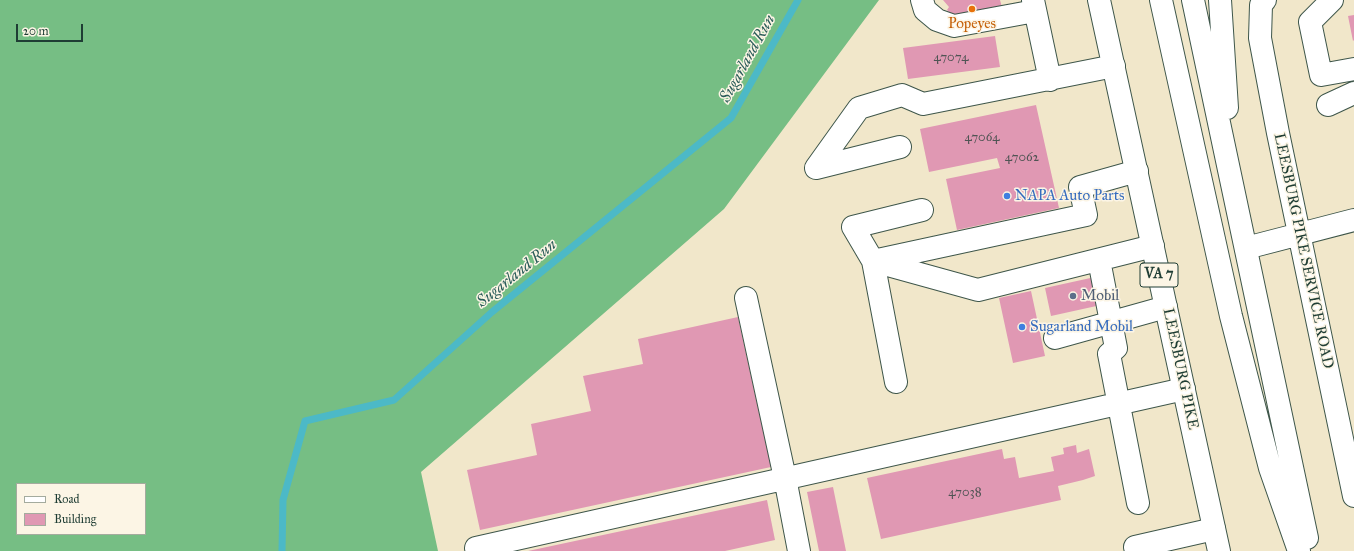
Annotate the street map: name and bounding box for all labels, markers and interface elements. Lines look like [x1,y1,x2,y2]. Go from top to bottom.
marker: Popeyes [967,4,977,14]
water label: Sugarland Run [716,12,780,106]
place label: Popeyes [948,15,996,33]
scale bar [18,16,85,42]
text: 20 m [23,24,49,38]
house number: 47074 [933,50,969,66]
house number: 47064 [964,130,1000,146]
street label: LEESBURG PIKE SERVICE ROAD [1269,132,1337,370]
house number: 47062 [1005,150,1039,166]
place label: NAPA Auto Parts [1015,187,1124,205]
marker: NAPA Auto Parts [1002,191,1012,201]
water label: Sugarland Run [473,236,561,312]
road number: VA 7 [1140,263,1178,287]
place label: Mobil [1081,287,1119,305]
marker: Mobil [1068,291,1078,301]
street label: LEESBURG PIKE [1158,307,1202,431]
place label: Sugarland Mobil [1030,318,1133,336]
marker: Sugarland Mobil [1017,322,1027,332]
legend [16,483,146,535]
house number: 47038 [948,485,982,501]
text: Road [54,492,80,506]
text: Building [54,512,96,526]

